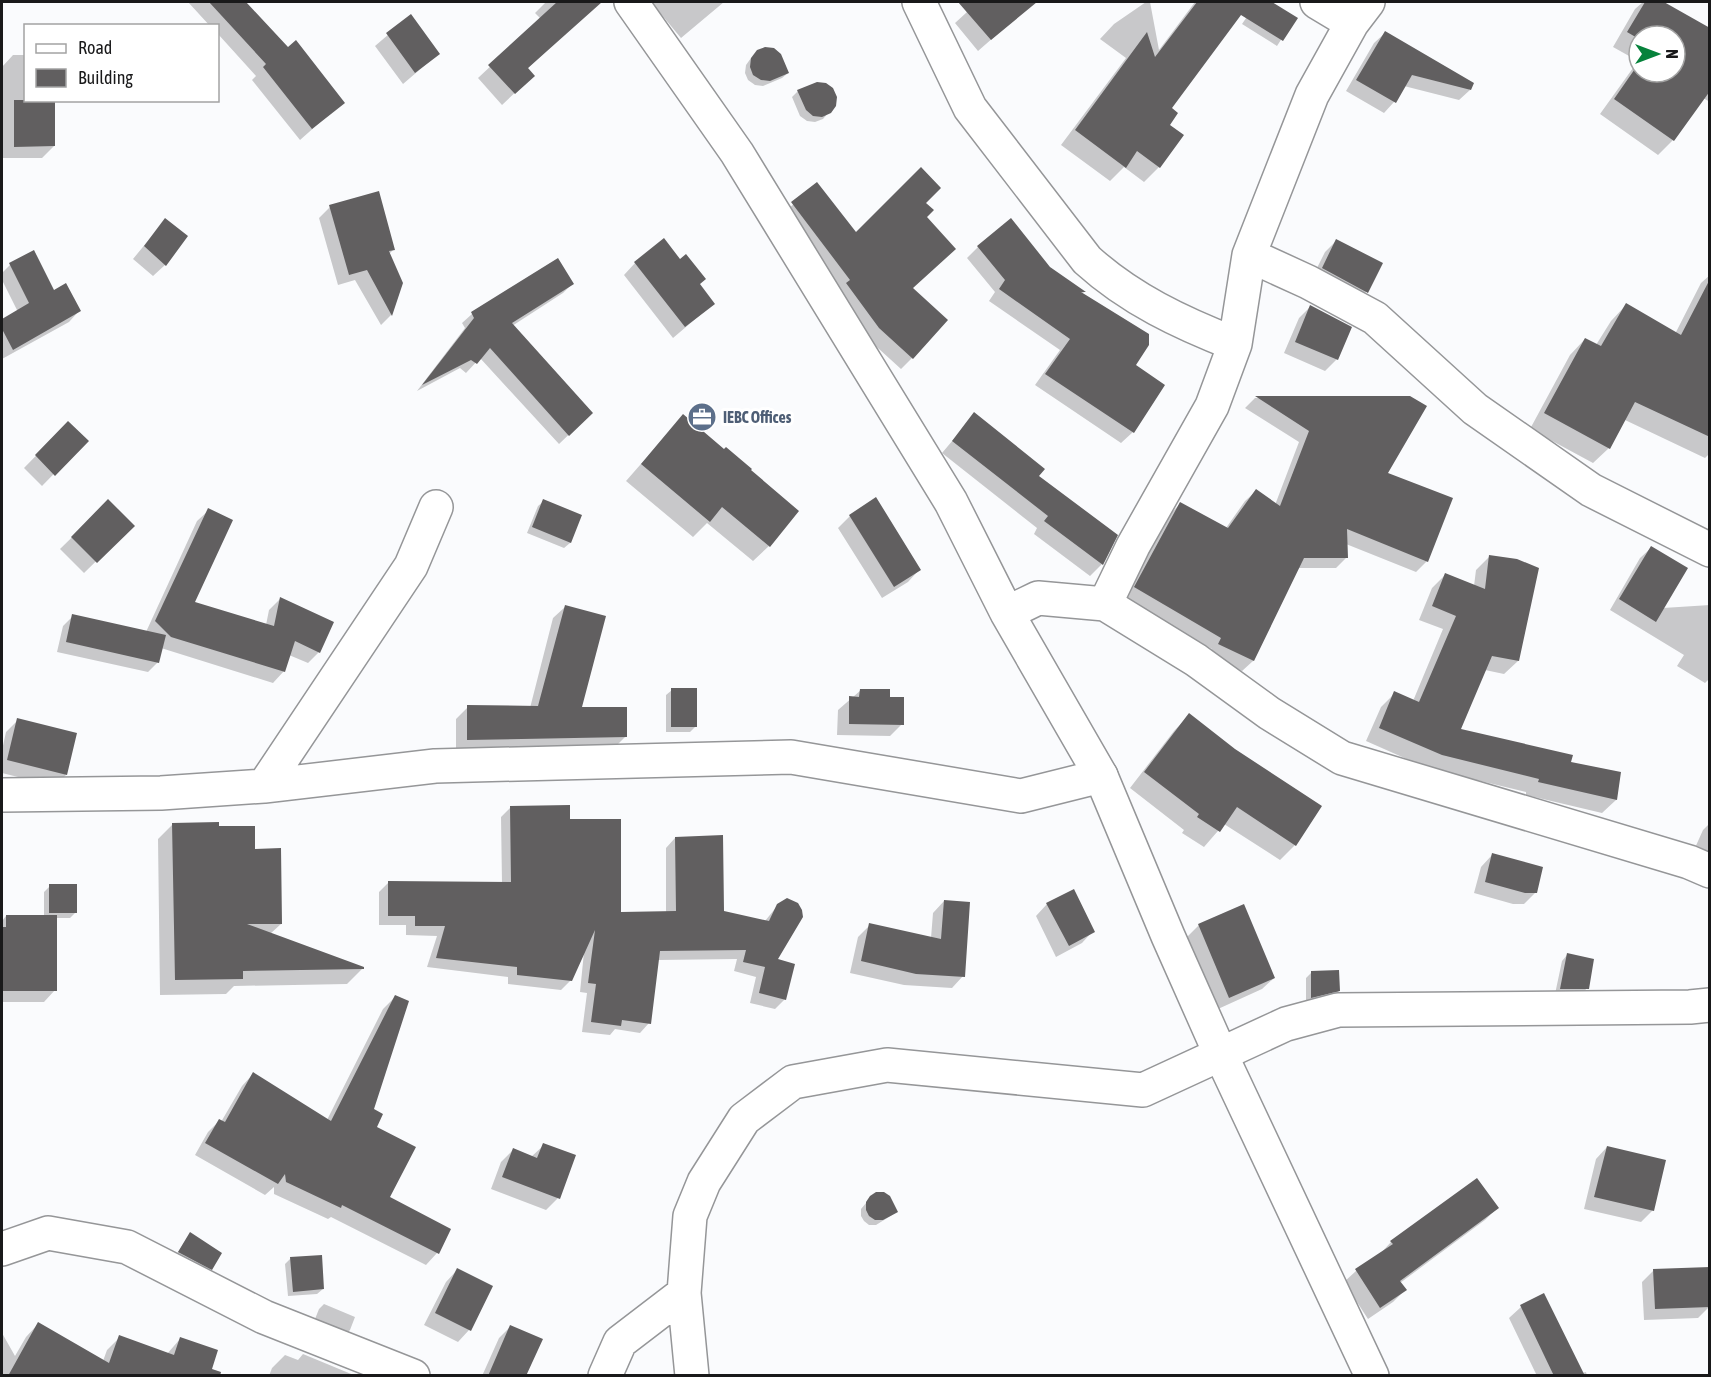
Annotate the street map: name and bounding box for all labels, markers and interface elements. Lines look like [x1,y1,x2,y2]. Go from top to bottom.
legend [24,24,219,102]
north arrow [1627,24,1687,84]
text: Road [78,37,112,58]
text: N [1663,49,1681,59]
text: Building [78,67,133,88]
office icon: IEBC Offices [686,401,718,433]
place label: IEBC Offices [723,408,792,426]

